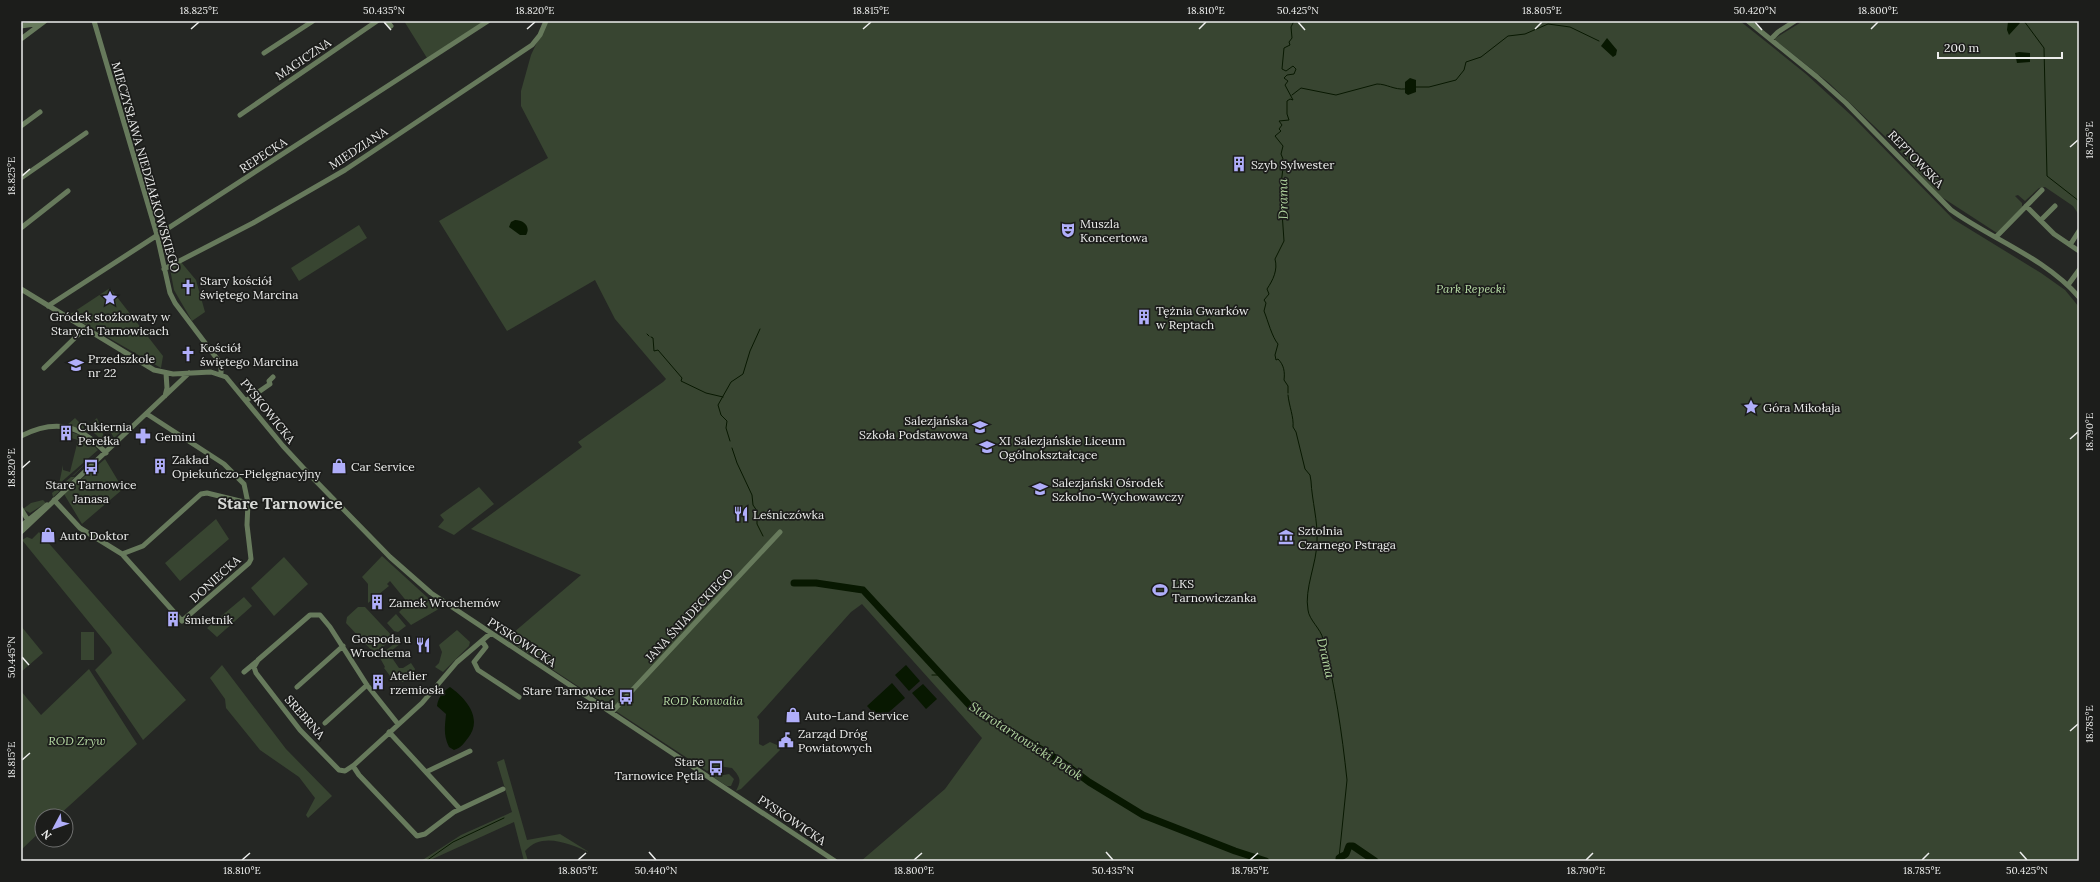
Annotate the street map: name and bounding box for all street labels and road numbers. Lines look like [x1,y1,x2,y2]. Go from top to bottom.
street label: MAGICZNA [272,35,334,83]
street label: MIECZYSŁAWA NIEDZIAŁKOWSKIEGO [109,60,183,274]
street label: MIEDZIANA [326,123,391,173]
street label: REPTOWSKA [1885,127,1947,191]
street label: REPECKA [236,134,290,176]
street label: PYSKOWICKA [237,376,299,447]
street label: DONIECKA [187,552,244,606]
street label: JANA ŚNIADECKIEGO [641,565,736,665]
street label: PYSKOWICKA [485,614,560,670]
street label: SREBRNA [282,692,328,742]
street label: PYSKOWICKA [755,792,829,849]

